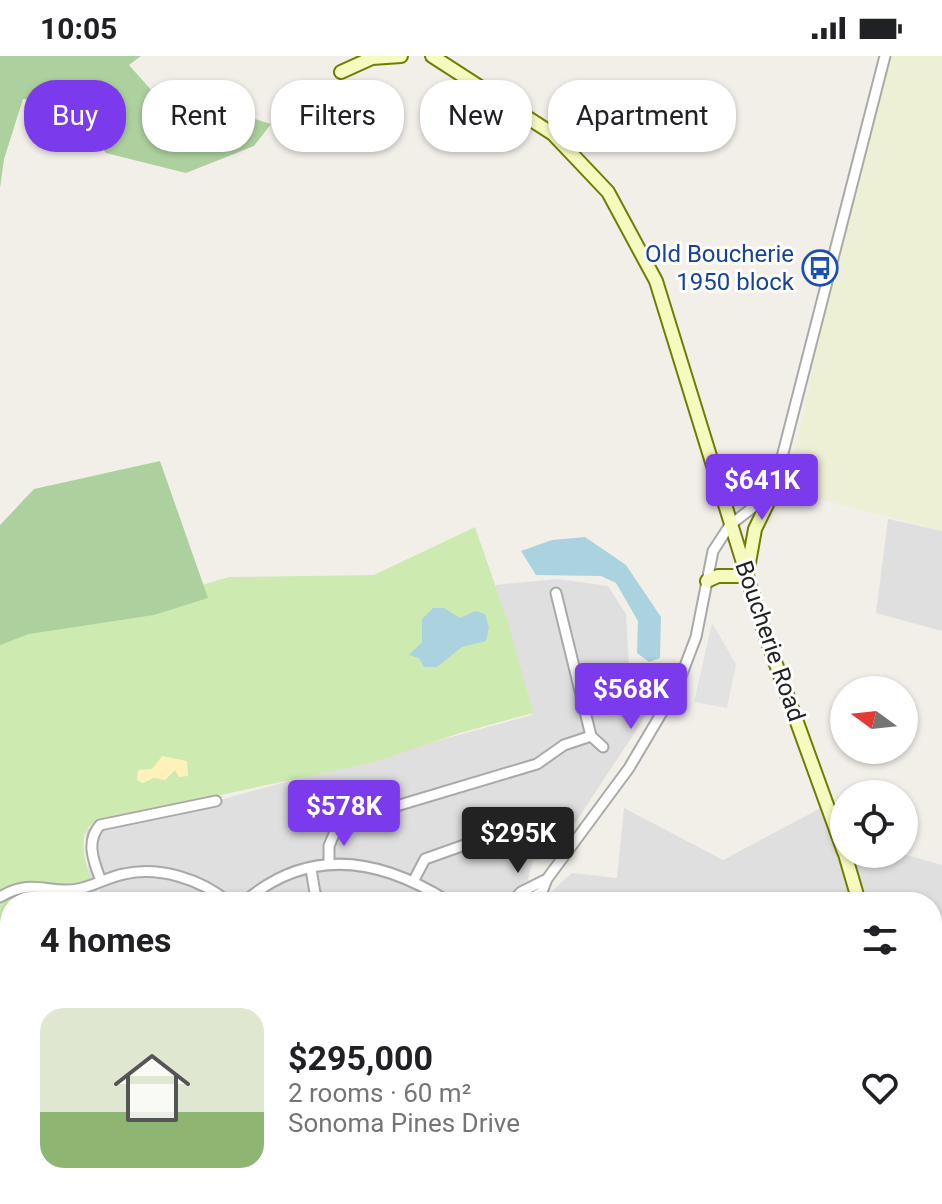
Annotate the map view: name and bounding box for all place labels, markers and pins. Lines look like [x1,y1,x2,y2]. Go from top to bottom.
place label: Old Boucherie 1950 block [645,240,795,296]
bus stop icon: Old Boucherie 1950 block [801,249,839,287]
pin: $641K [706,454,818,522]
pin: $568K [575,663,687,731]
pin: $578K [288,780,400,848]
pin: $295K [462,807,574,875]

